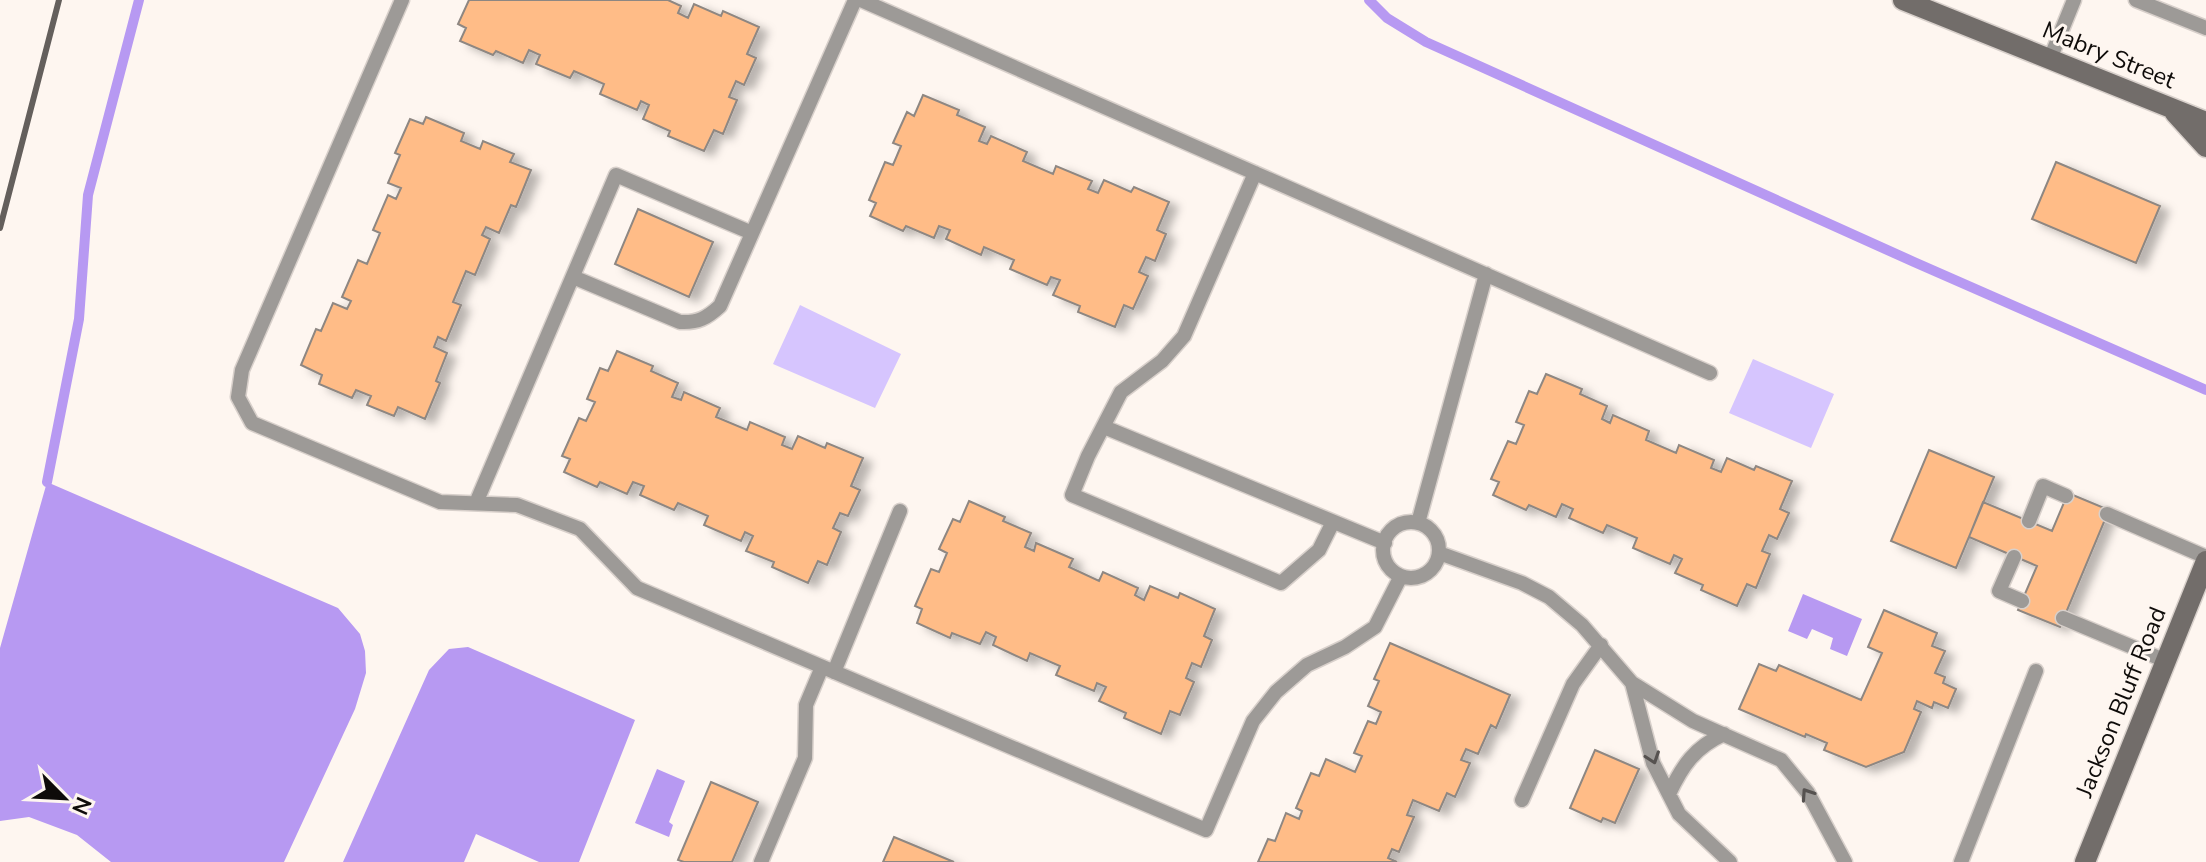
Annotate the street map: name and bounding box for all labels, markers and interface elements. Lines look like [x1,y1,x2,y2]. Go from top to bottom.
street label: Mabry Street [2038,14,2181,96]
street label: Jackson Bluff Road [2068,602,2174,803]
one-way arrow [1643,750,1659,764]
north arrow [24,758,104,838]
one-way arrow [1802,789,1817,803]
text: N [64,792,98,819]

